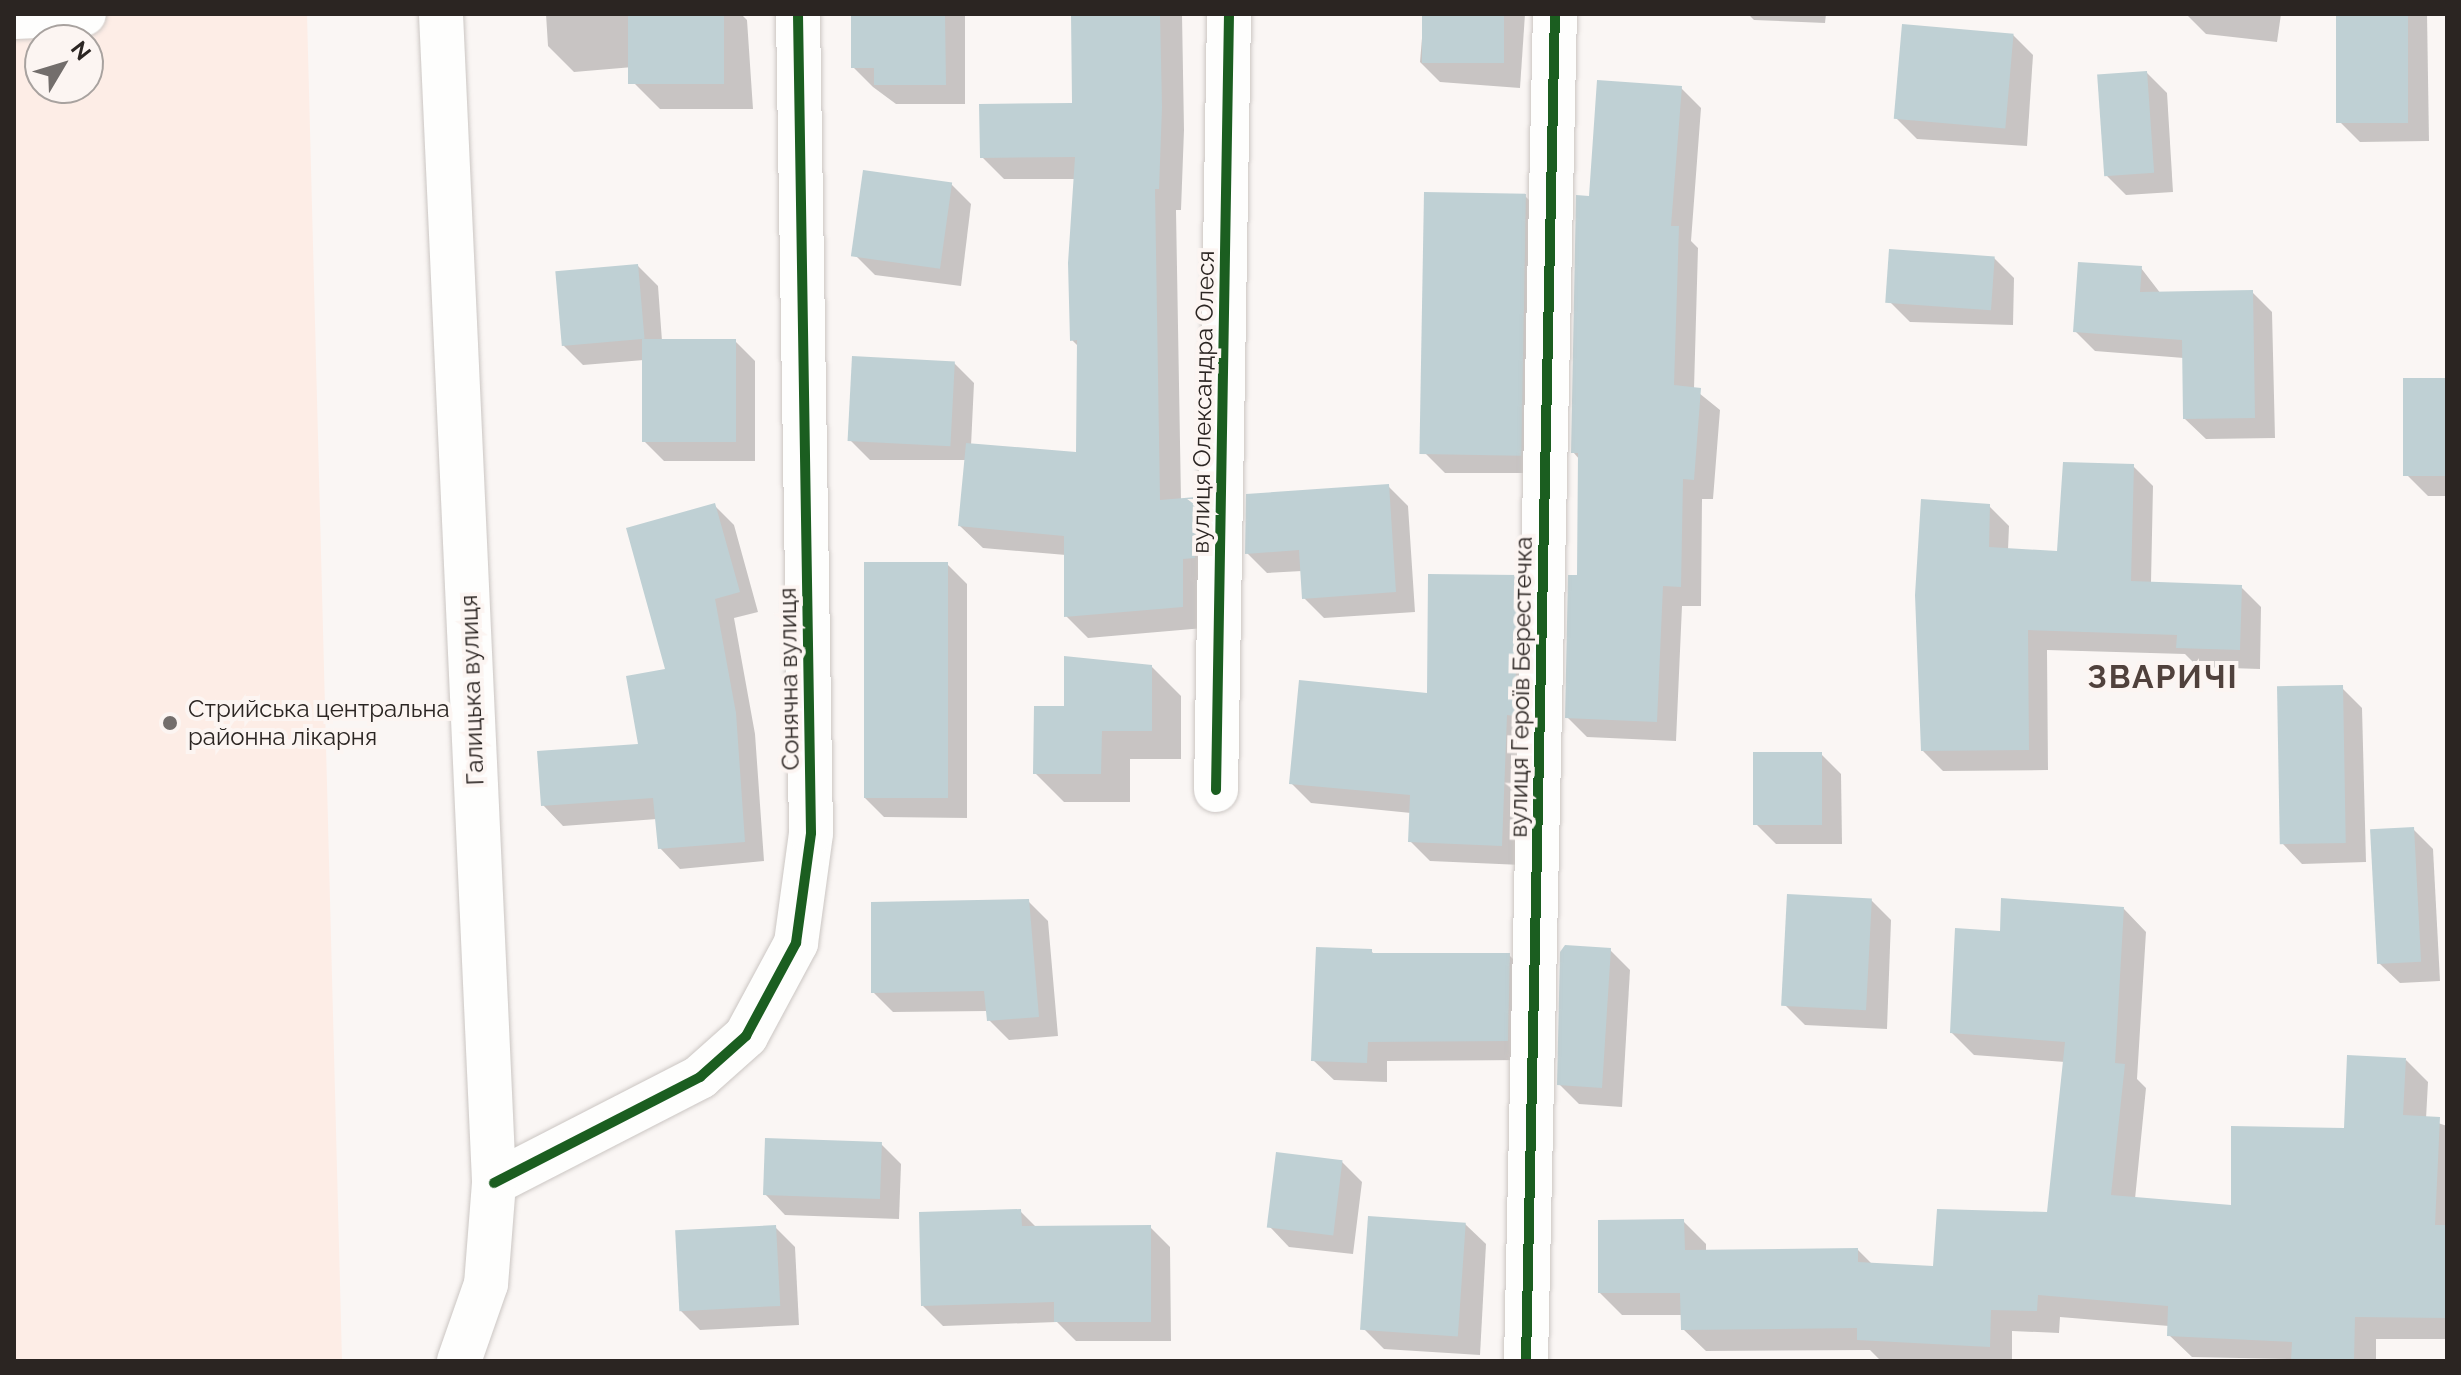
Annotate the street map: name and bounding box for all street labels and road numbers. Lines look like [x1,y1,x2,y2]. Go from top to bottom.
street label: вулиця Олександра Олеся [1186,250,1220,554]
street label: вулиця Героїв Берестечка [1504,536,1538,838]
street label: Сонячна вулиця [773,587,805,771]
street label: Галицька вулиця [454,594,490,786]

